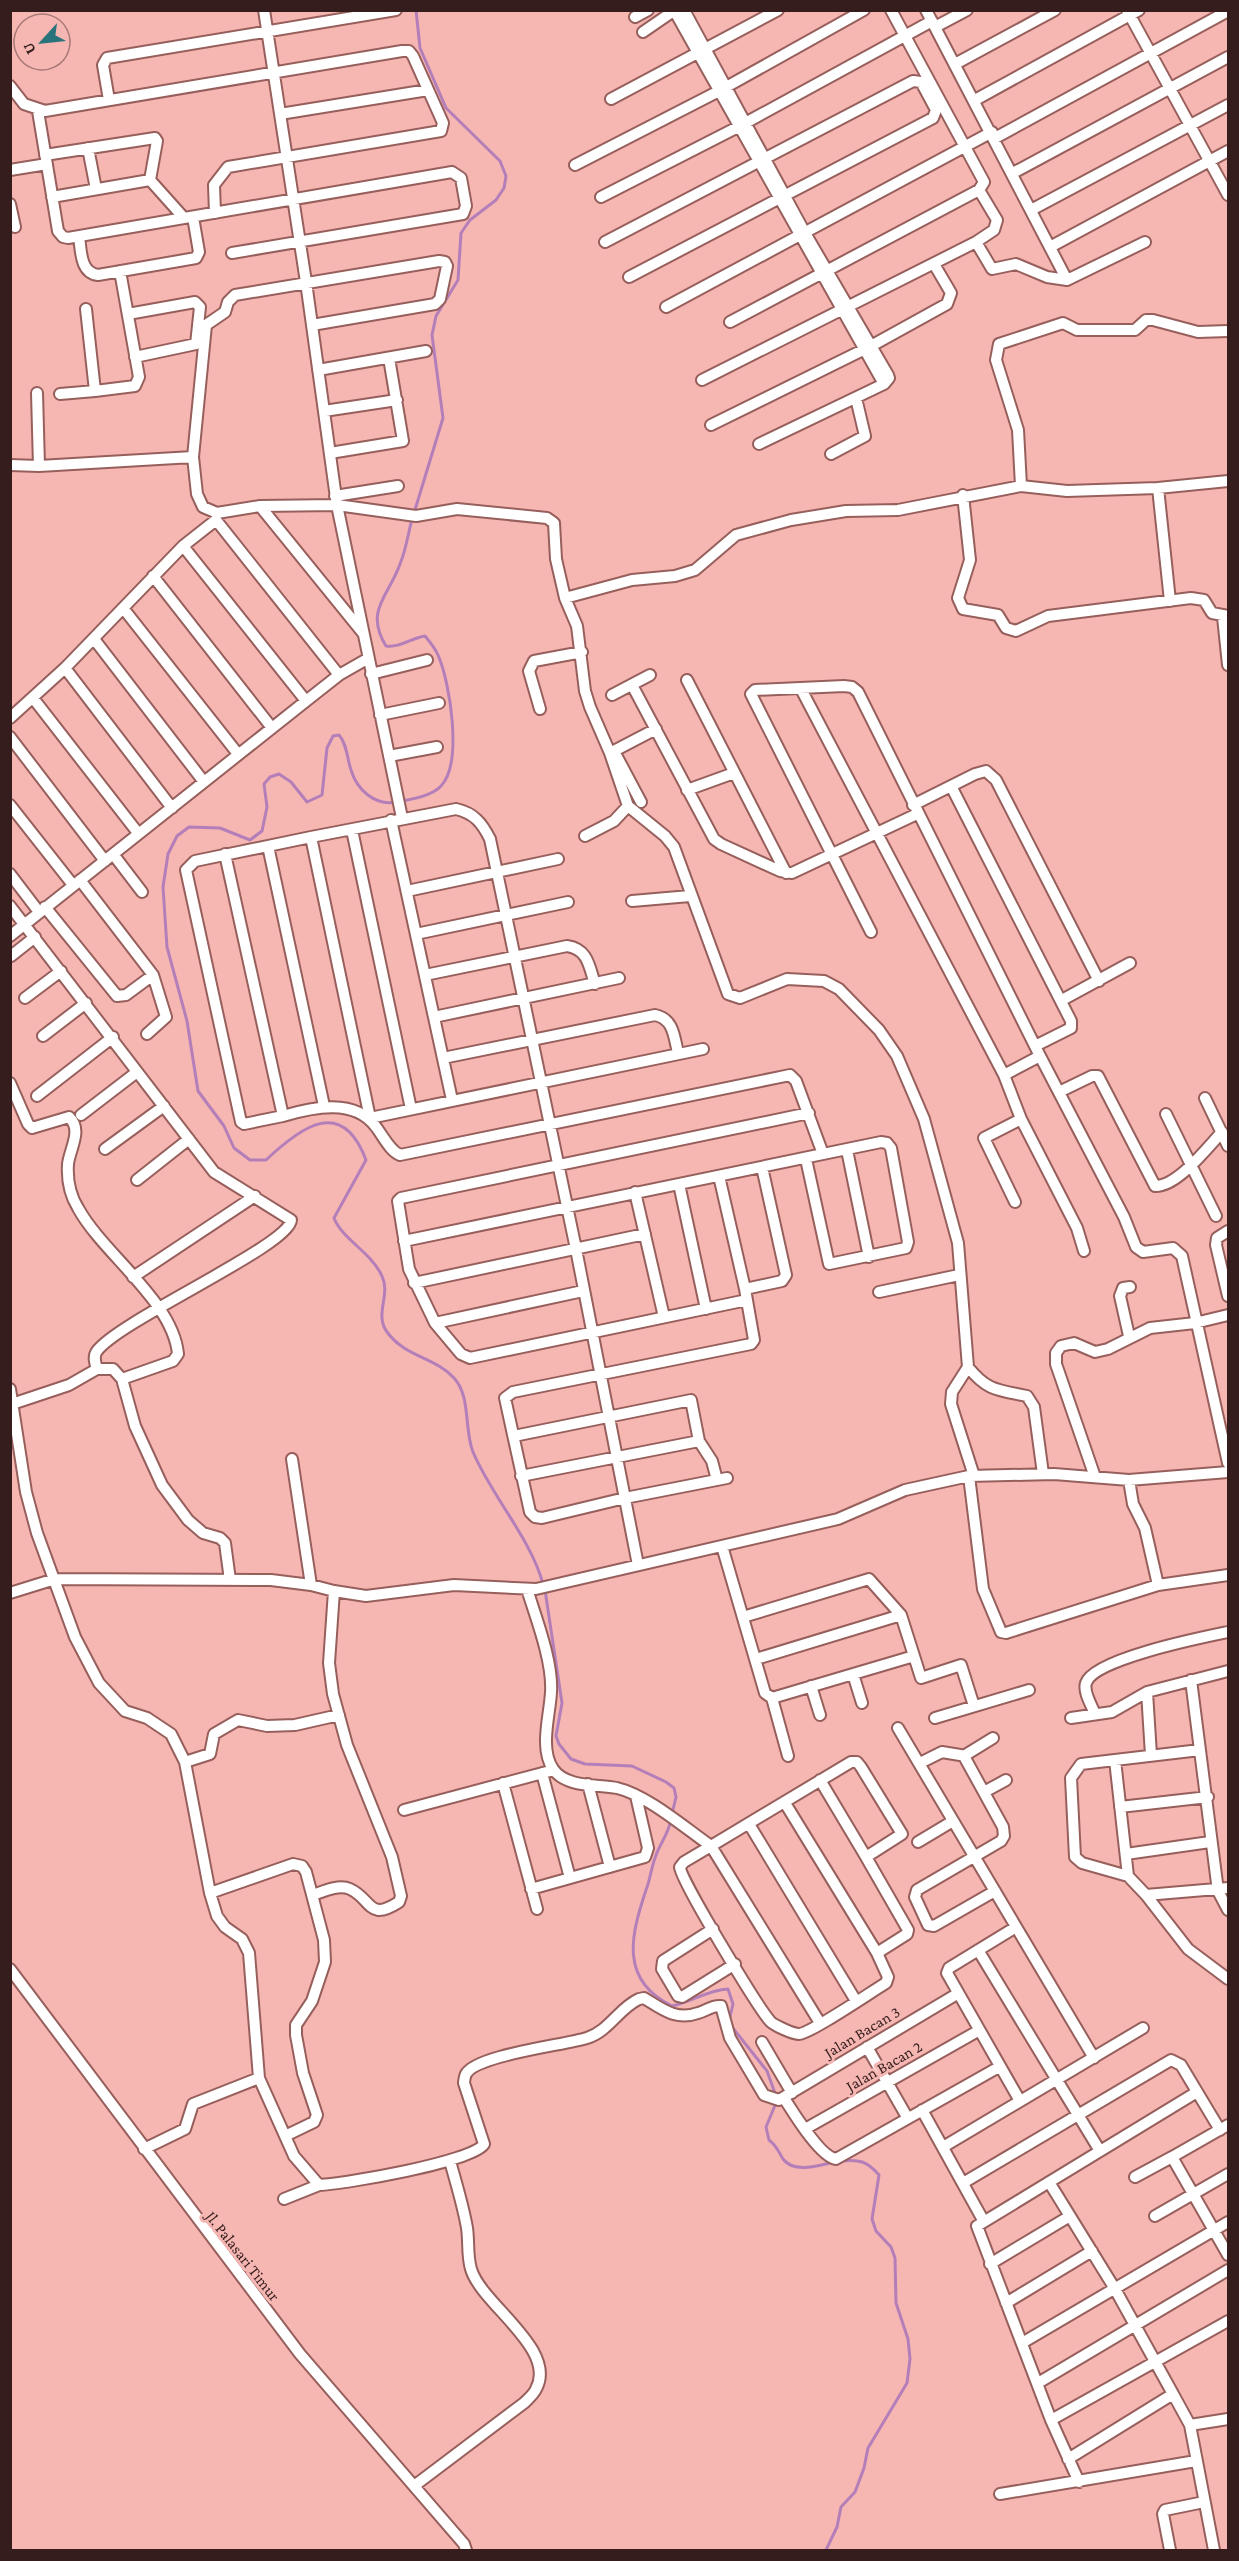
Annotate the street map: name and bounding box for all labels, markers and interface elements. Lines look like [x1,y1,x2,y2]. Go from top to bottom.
north arrow [12,12,72,72]
text: U [19,40,39,57]
street label: Jalan Bacan 3 [820,2003,903,2063]
street label: Jalan Bacan 2 [841,2037,926,2096]
street label: Jl. Palasari Timur [201,2206,283,2305]

